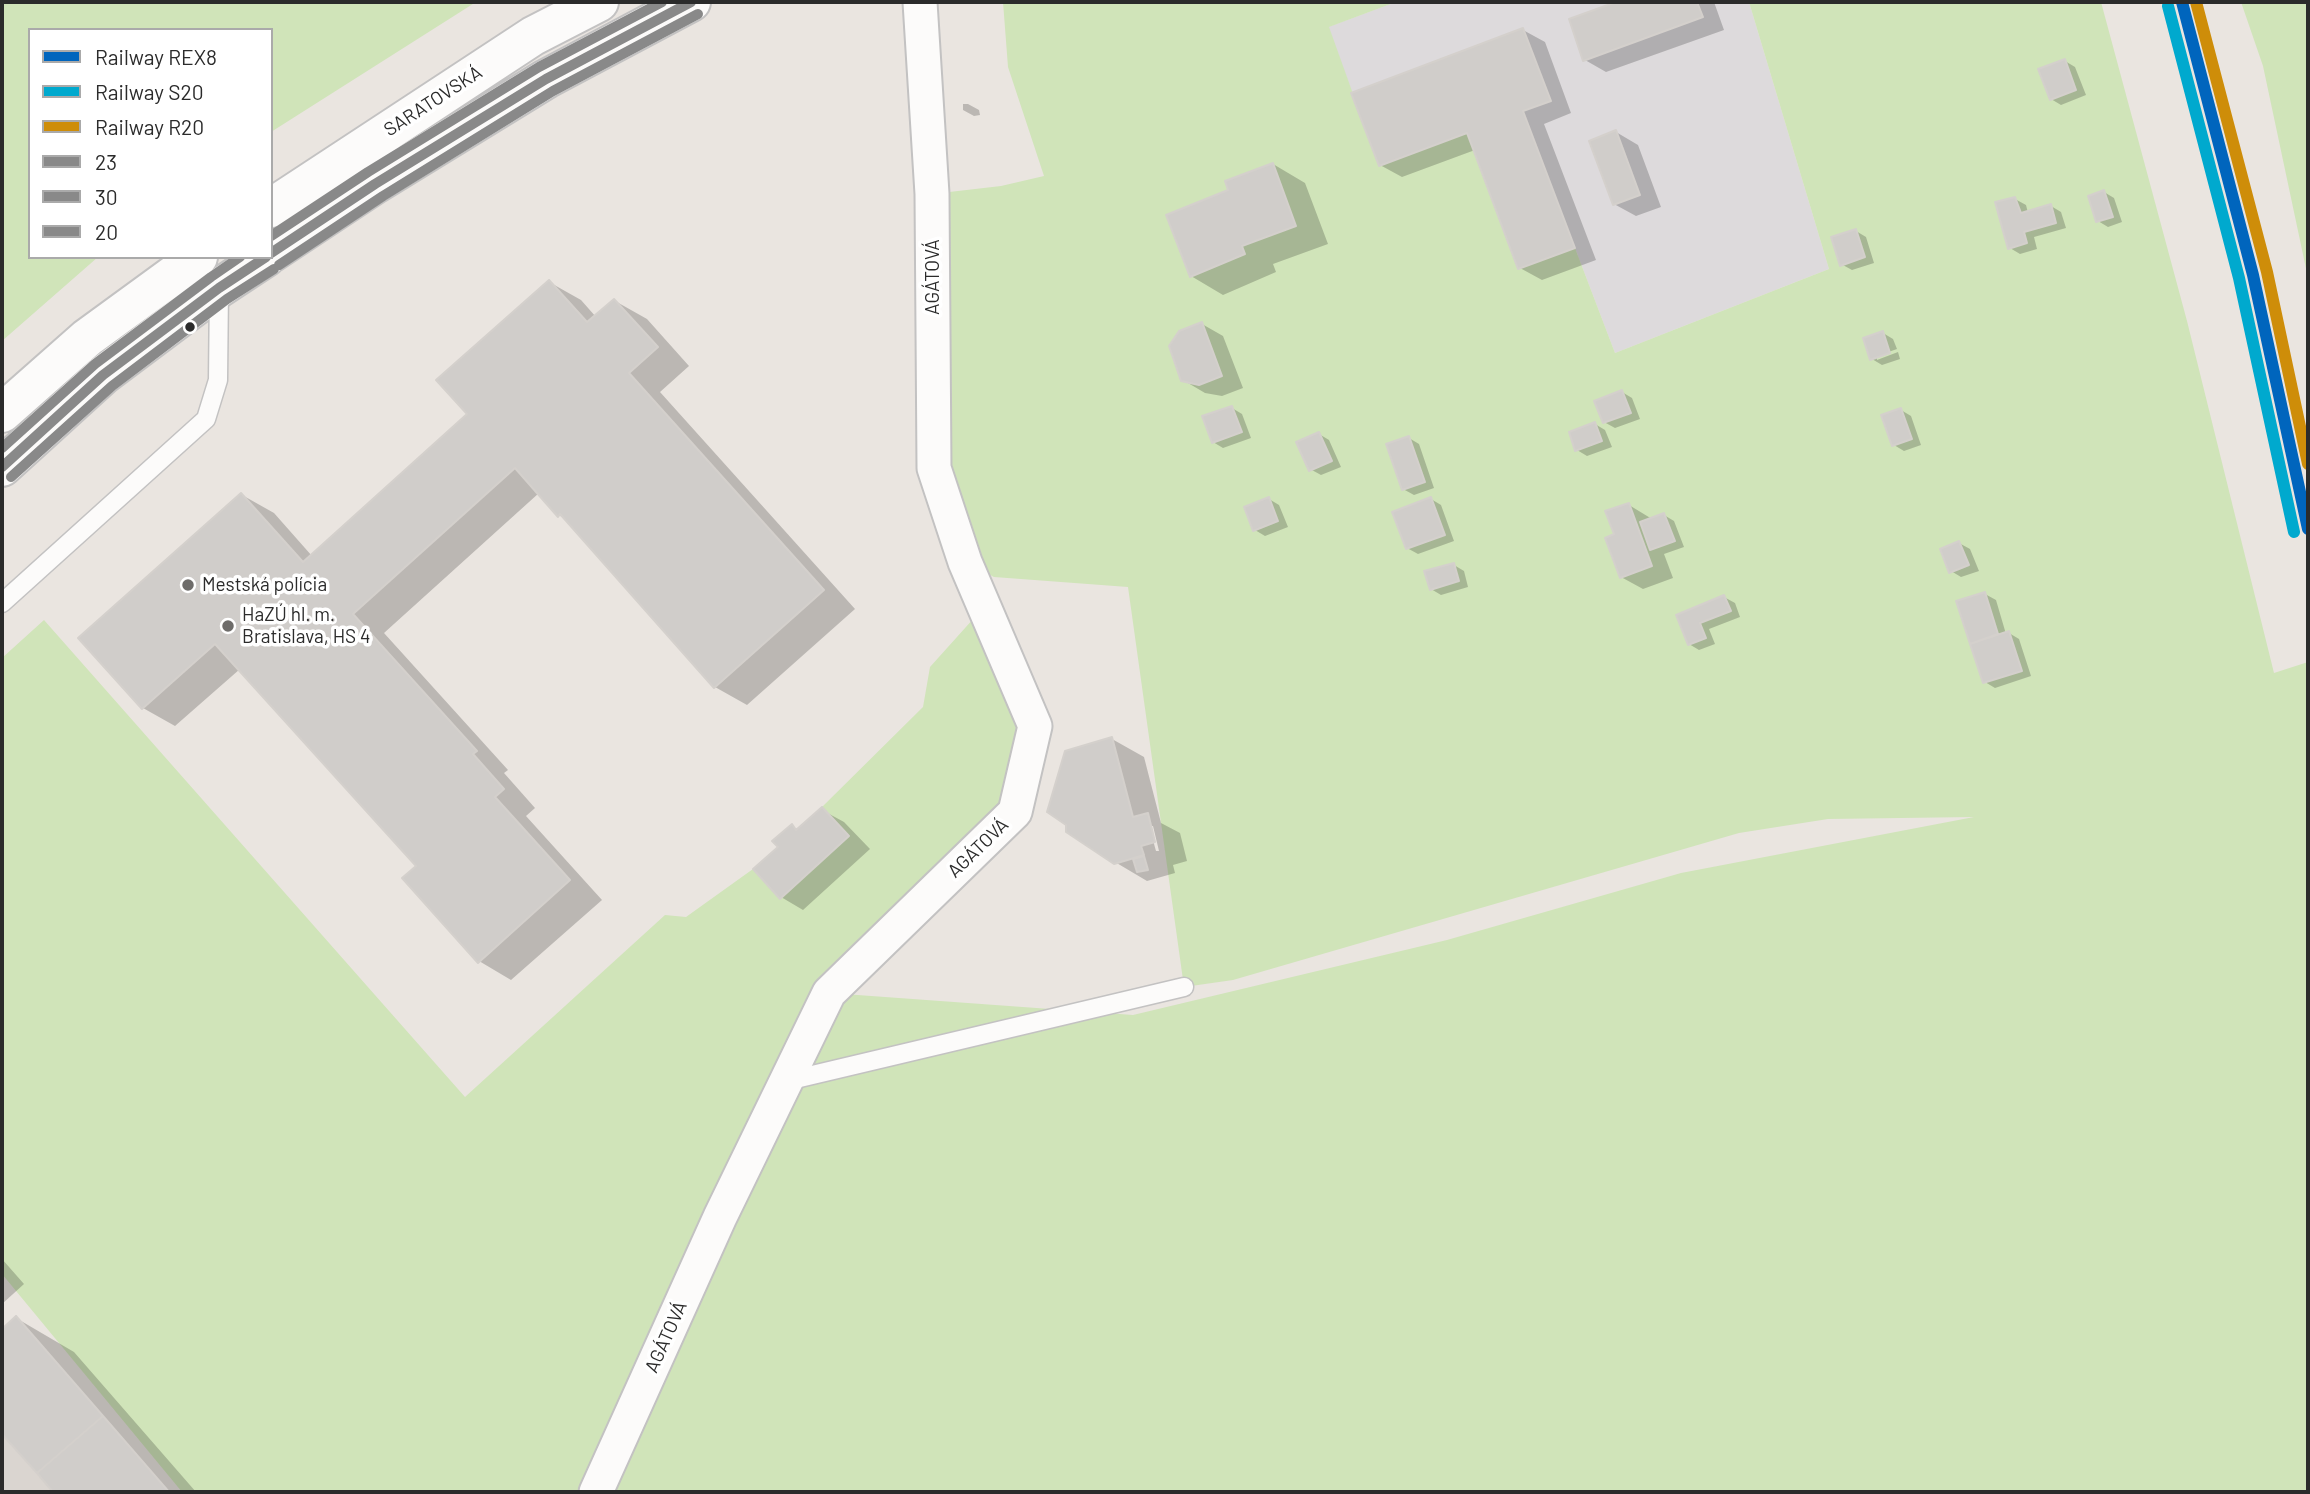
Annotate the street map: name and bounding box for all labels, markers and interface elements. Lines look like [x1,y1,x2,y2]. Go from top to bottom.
legend [28,28,273,259]
text: Railway REX8 [95,44,217,69]
street label: SARATOVSKÁ [380,61,486,141]
text: Railway S20 [95,79,204,104]
text: Railway R20 [95,114,204,139]
text: 23 [95,149,117,174]
text: 30 [95,184,118,209]
text: 20 [95,219,118,244]
street label: AGÁTOVÁ [922,239,944,315]
unlabelled marker [183,320,197,334]
place label: Mestská polícia [202,574,327,596]
marker: Mestská polícia [180,577,196,593]
place label: HaZÚ hl. m. Bratislava, HS 4 [242,604,370,648]
marker: HaZÚ hl. m. Bratislava, HS 4 [220,618,236,634]
street label: AGÁTOVÁ [943,813,1013,883]
street label: AGÁTOVÁ [640,1298,692,1376]

